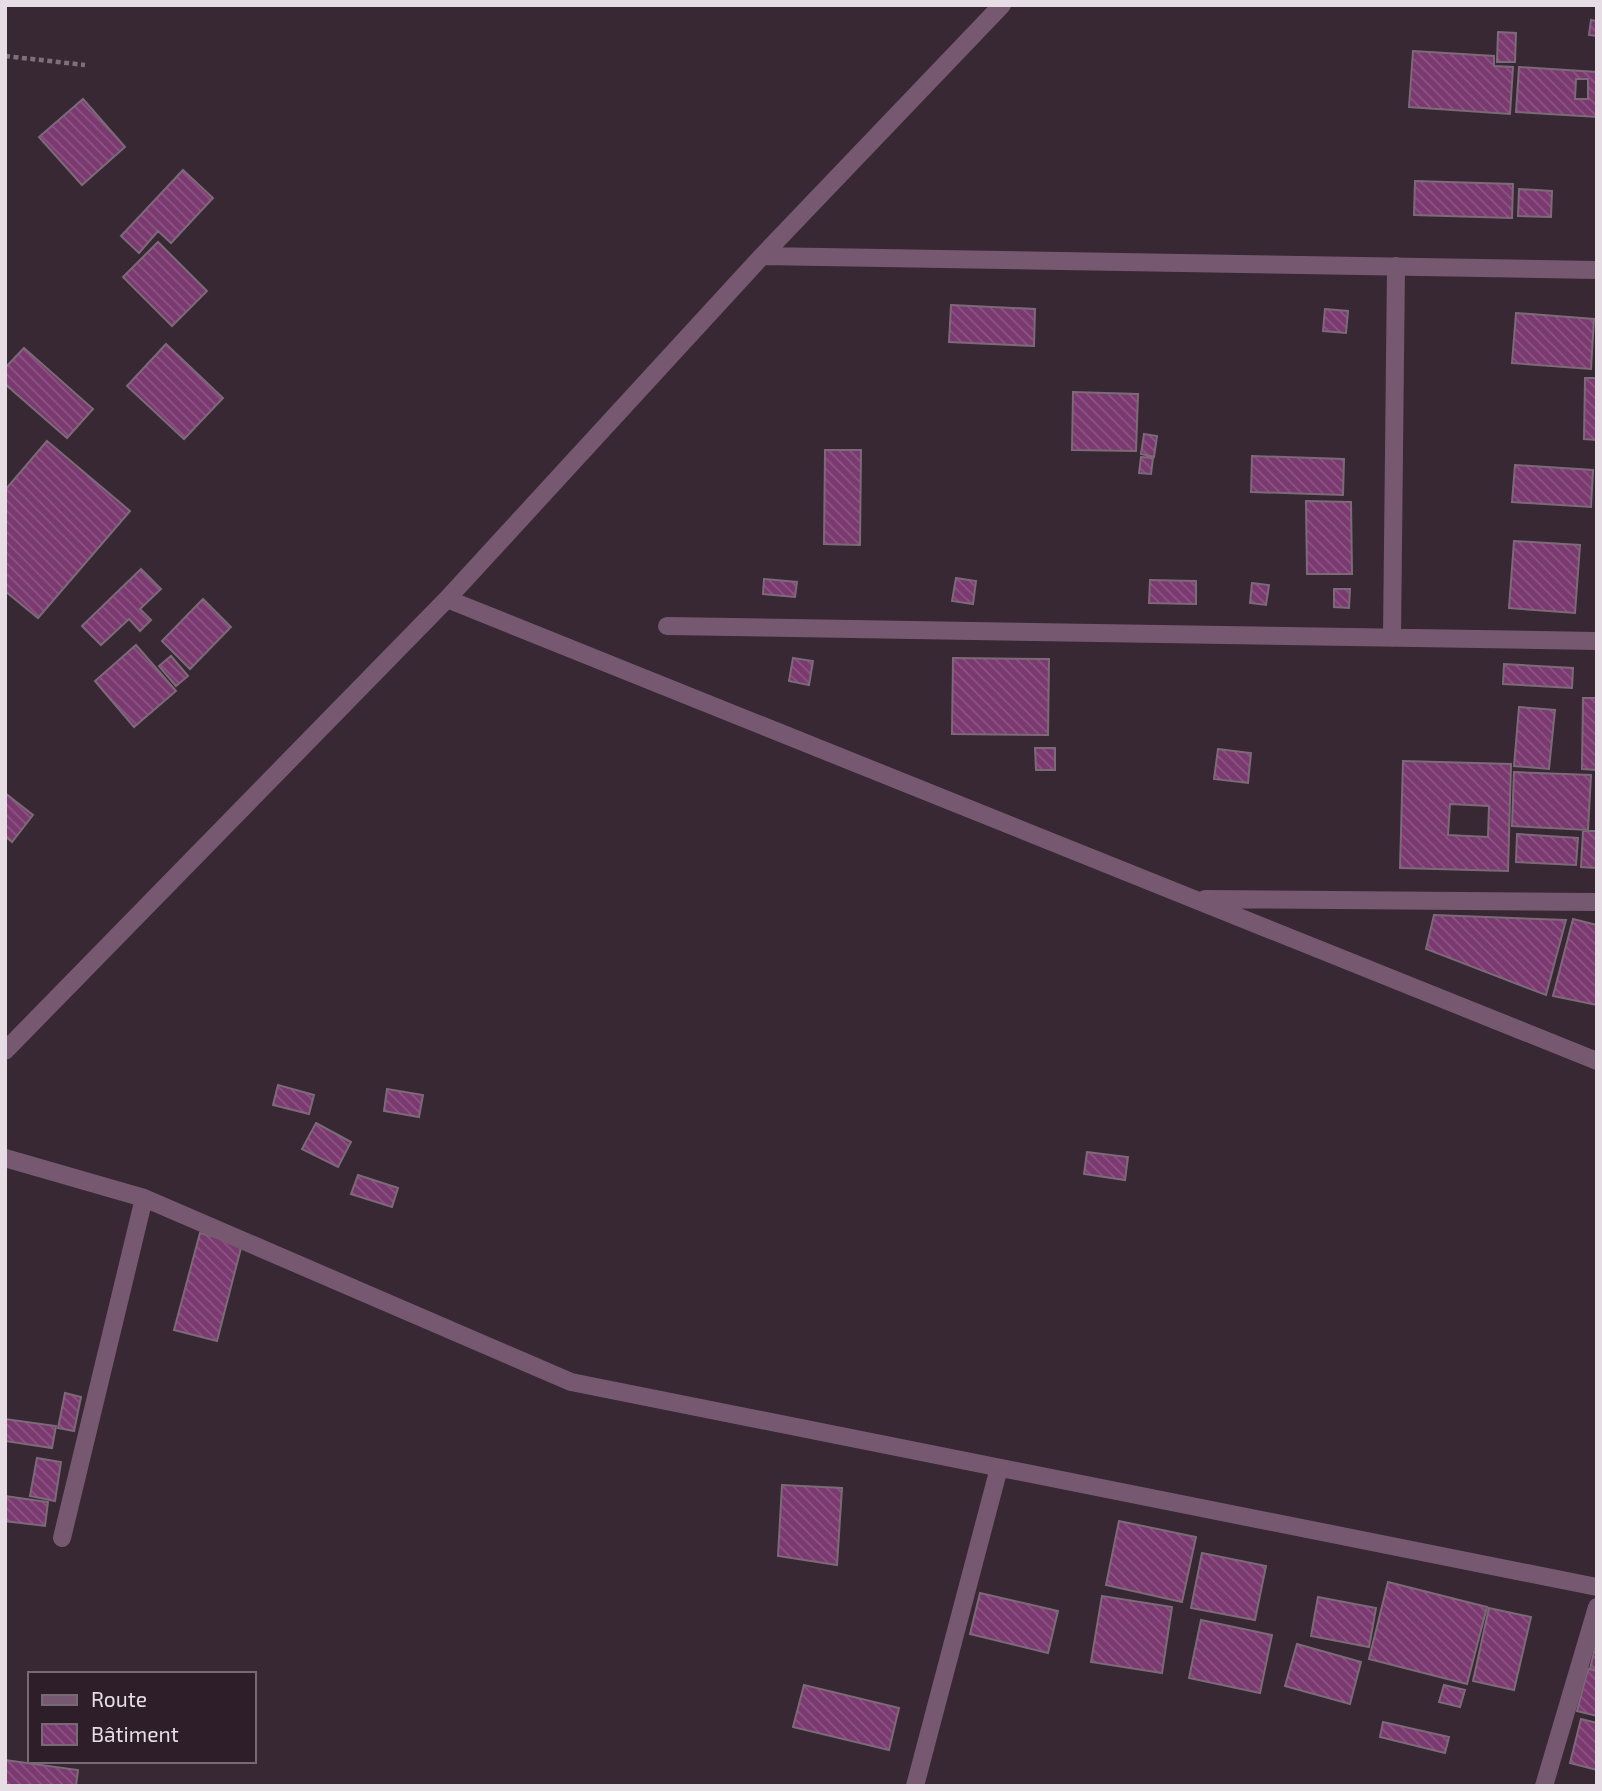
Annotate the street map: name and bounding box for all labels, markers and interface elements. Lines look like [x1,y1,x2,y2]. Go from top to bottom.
legend [28,1672,256,1763]
text: Route [91,1686,147,1711]
text: Bâtiment [91,1721,179,1746]

